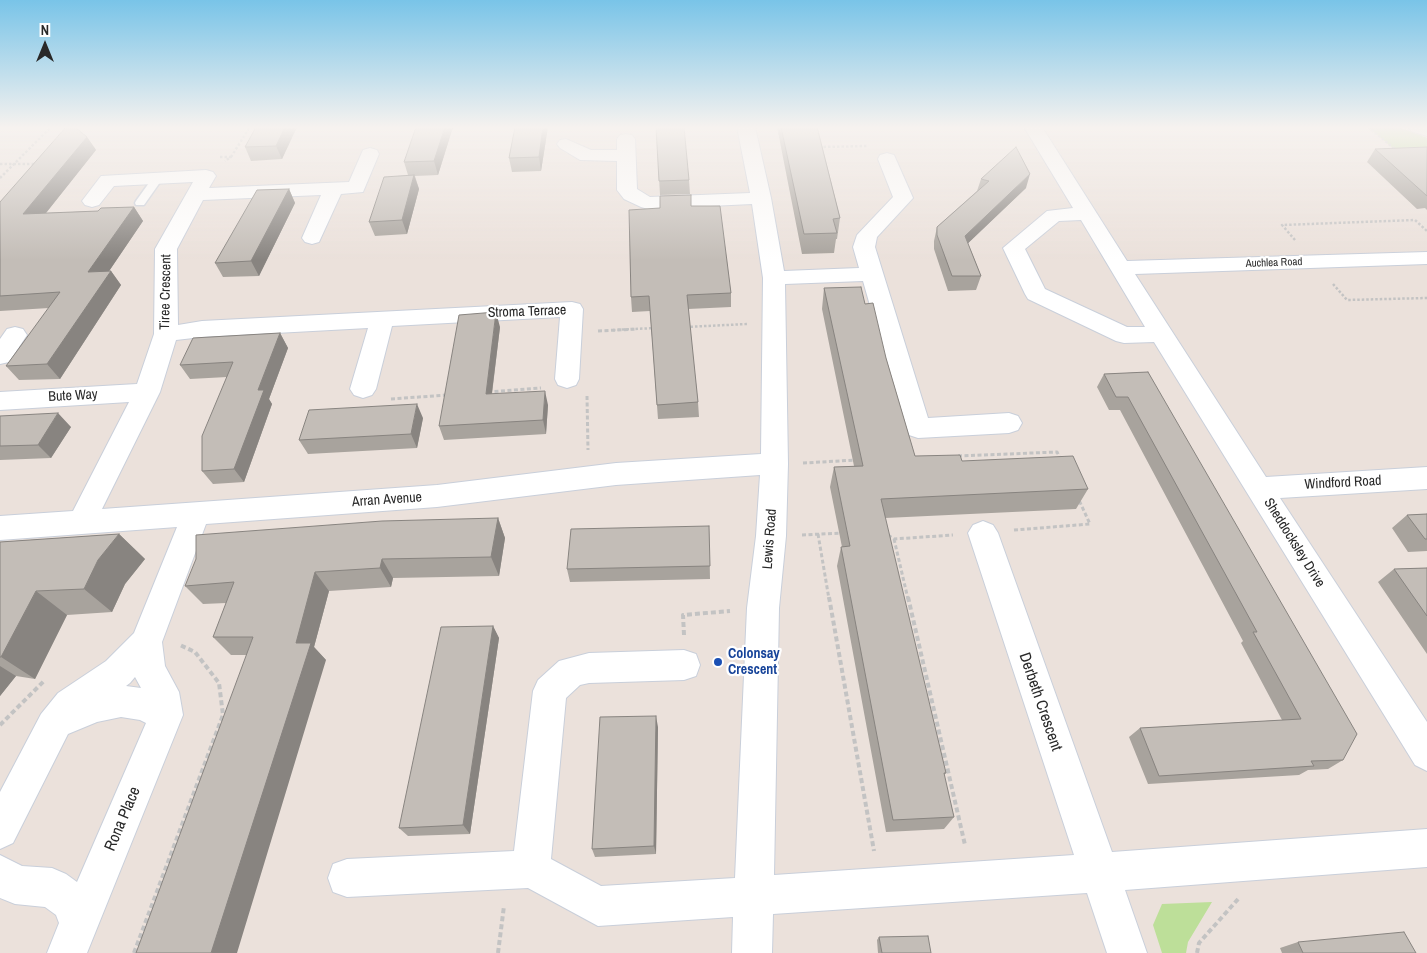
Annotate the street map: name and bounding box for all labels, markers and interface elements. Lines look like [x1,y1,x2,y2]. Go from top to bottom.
north arrow [20,20,70,70]
text: N [41,21,49,39]
street label: Tiree Crescent [157,254,175,330]
street label: Auchlea Road [1245,255,1303,271]
street label: Stroma Terrace [487,302,567,322]
street label: Bute Way [48,386,98,406]
street label: Windford Road [1304,473,1382,493]
street label: Arran Avenue [351,489,423,511]
street label: Sheddocksley Drive [1260,495,1328,591]
street label: Lewis Road [760,508,780,570]
place label: Colonsay Crescent [728,646,780,679]
street label: Derbeth Crescent [1014,650,1066,754]
marker: Colonsay Crescent [712,656,724,668]
street label: Rona Place [101,784,145,854]

